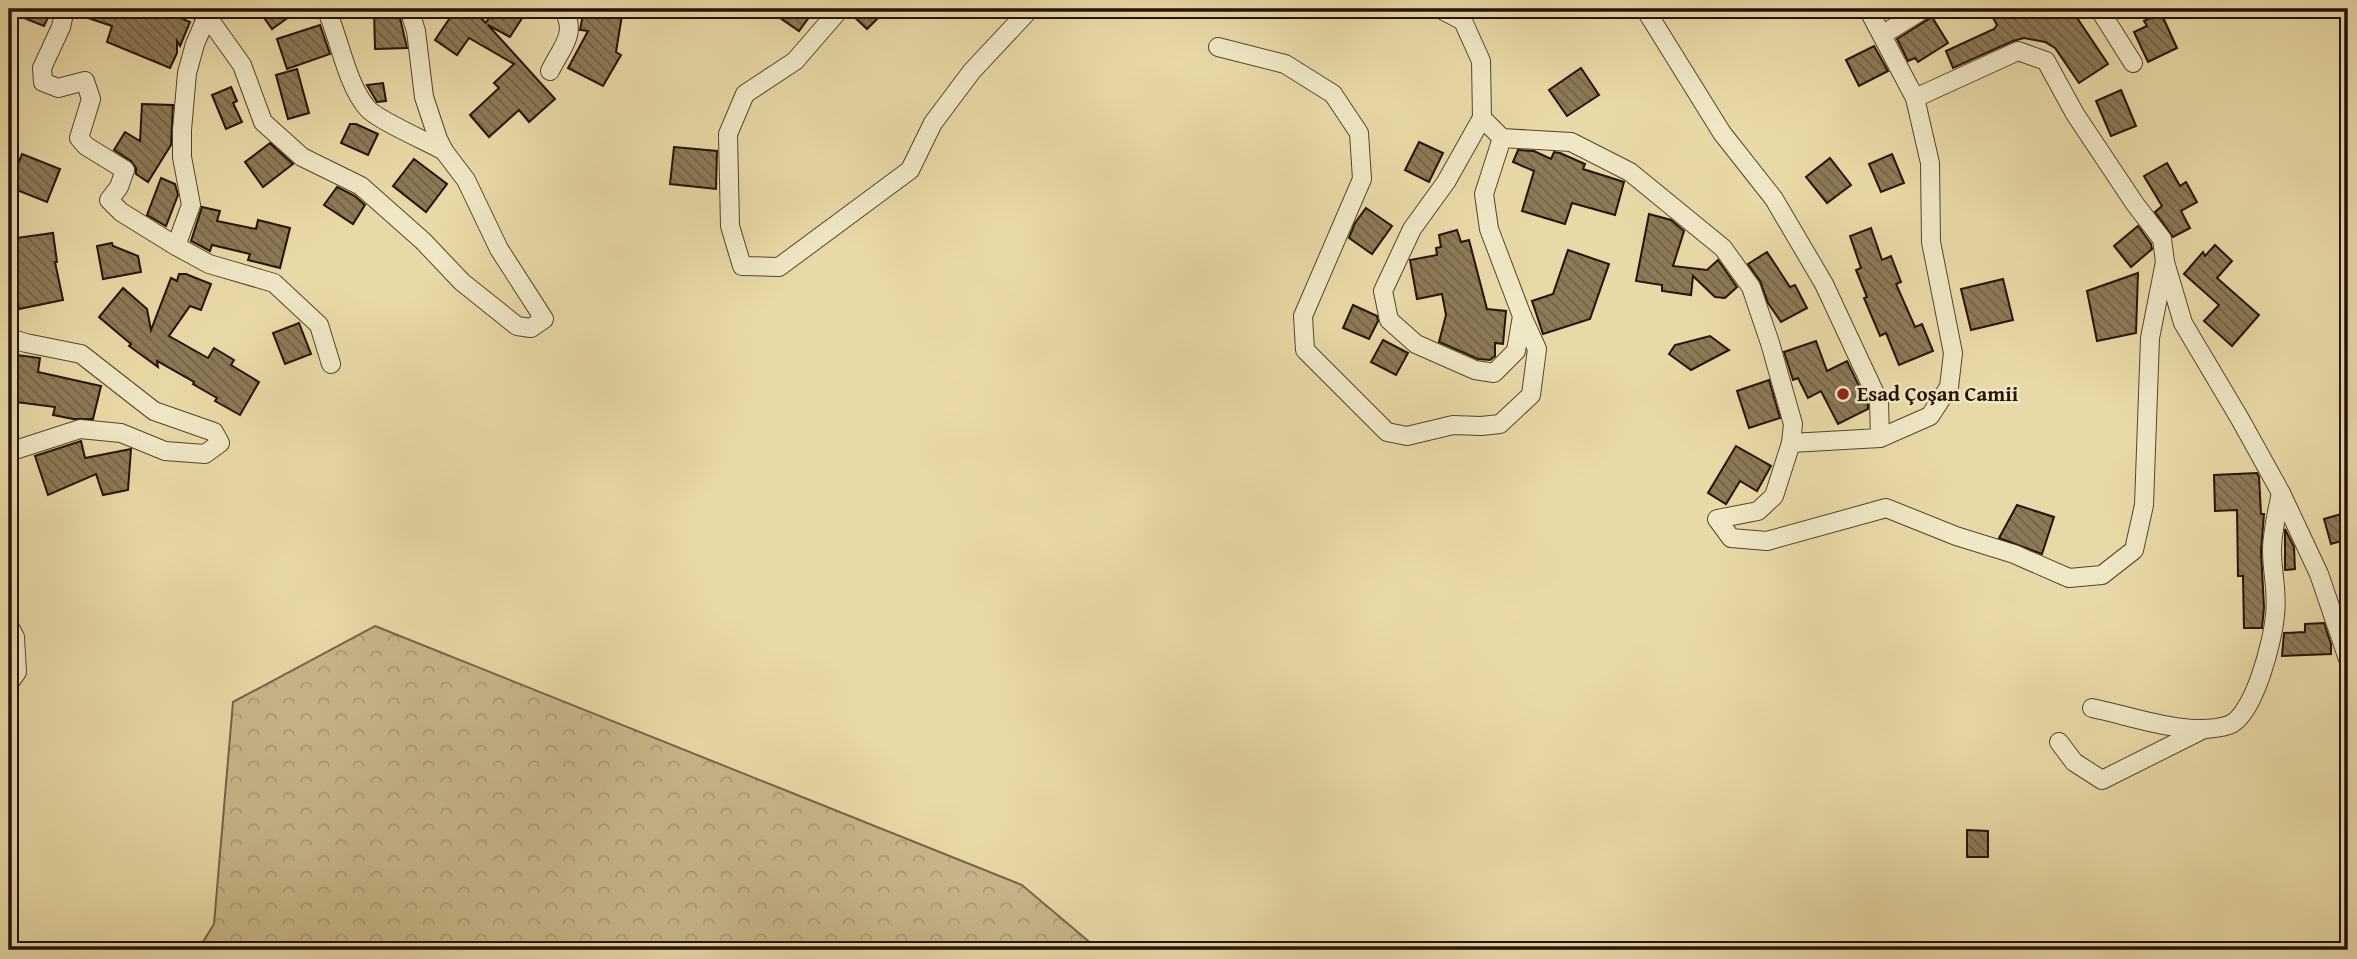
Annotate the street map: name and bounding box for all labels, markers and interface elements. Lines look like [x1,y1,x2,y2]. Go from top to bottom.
place label: Esad Çoşan Camii [1857,378,2019,409]
marker: Esad Çoşan Camii [1835,386,1851,402]

